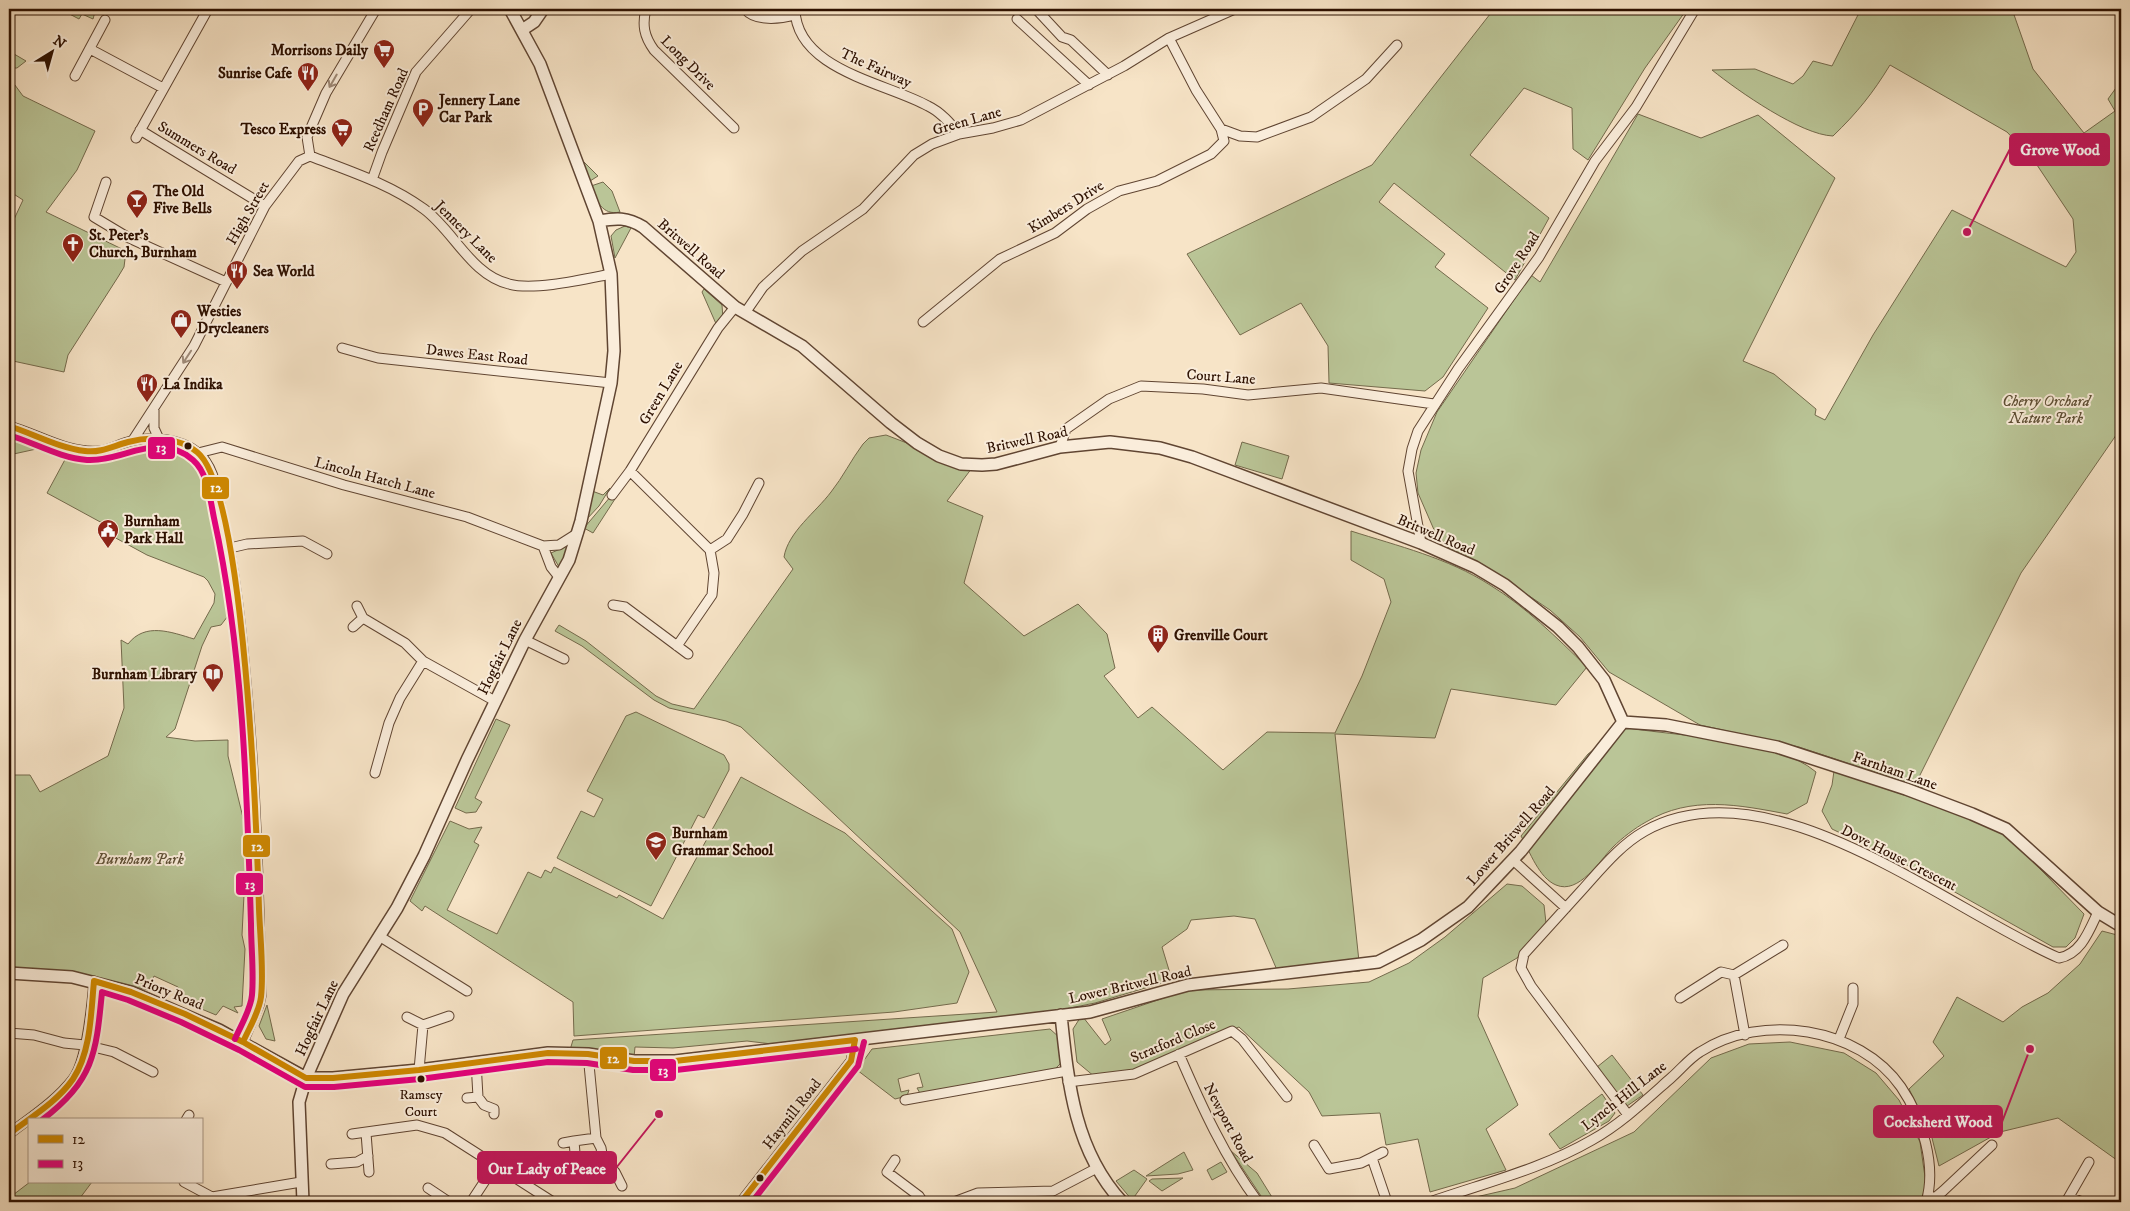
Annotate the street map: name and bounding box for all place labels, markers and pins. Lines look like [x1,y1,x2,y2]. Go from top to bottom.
supermarket icon: Morrisons Daily [372,38,396,69]
place label: Morrisons Daily [271,41,369,60]
restaurant icon: Sunrise Cafe [296,61,320,92]
place label: Sunrise Cafe [218,64,293,83]
place label: Jennery Lane Car Park [437,91,521,127]
parking icon: Jennery Lane Car Park [411,97,435,128]
supermarket icon: Tesco Express [330,117,354,148]
place label: Tesco Express [240,120,326,139]
callout: Grove Wood [2010,134,2109,165]
place label: The Old Five Bells [152,182,212,218]
bar icon: The Old Five Bells [125,188,149,219]
place label: St. Peter's Church, Burnham [89,226,198,262]
church icon: St. Peter's Church, Burnham [61,232,85,263]
restaurant icon: Sea World [225,259,249,290]
place label: Sea World [253,262,315,281]
place label: Westies Drycleaners [196,302,269,338]
shop icon: Westies Drycleaners [169,308,193,339]
restaurant icon: La Indika [135,372,159,403]
place label: La Indika [163,375,223,394]
unlabelled marker [183,441,193,451]
place label: Burnham Park Hall [124,512,184,548]
public building icon: Burnham Park Hall [96,518,120,549]
building icon: Grenville Court [1146,623,1170,654]
place label: Grenville Court [1174,626,1268,645]
library icon: Burnham Library [201,662,225,693]
place label: Burnham Library [92,665,198,684]
place label: Burnham Grammar School [672,824,774,860]
school or university icon: Burnham Grammar School [644,830,668,861]
marker: Ramsey Court [416,1074,426,1084]
place label: Ramsey Court [400,1086,443,1121]
callout: Cocksherd Wood [1874,1106,2002,1137]
callout: Our Lady of Peace [478,1152,616,1183]
unlabelled marker [755,1173,765,1183]

